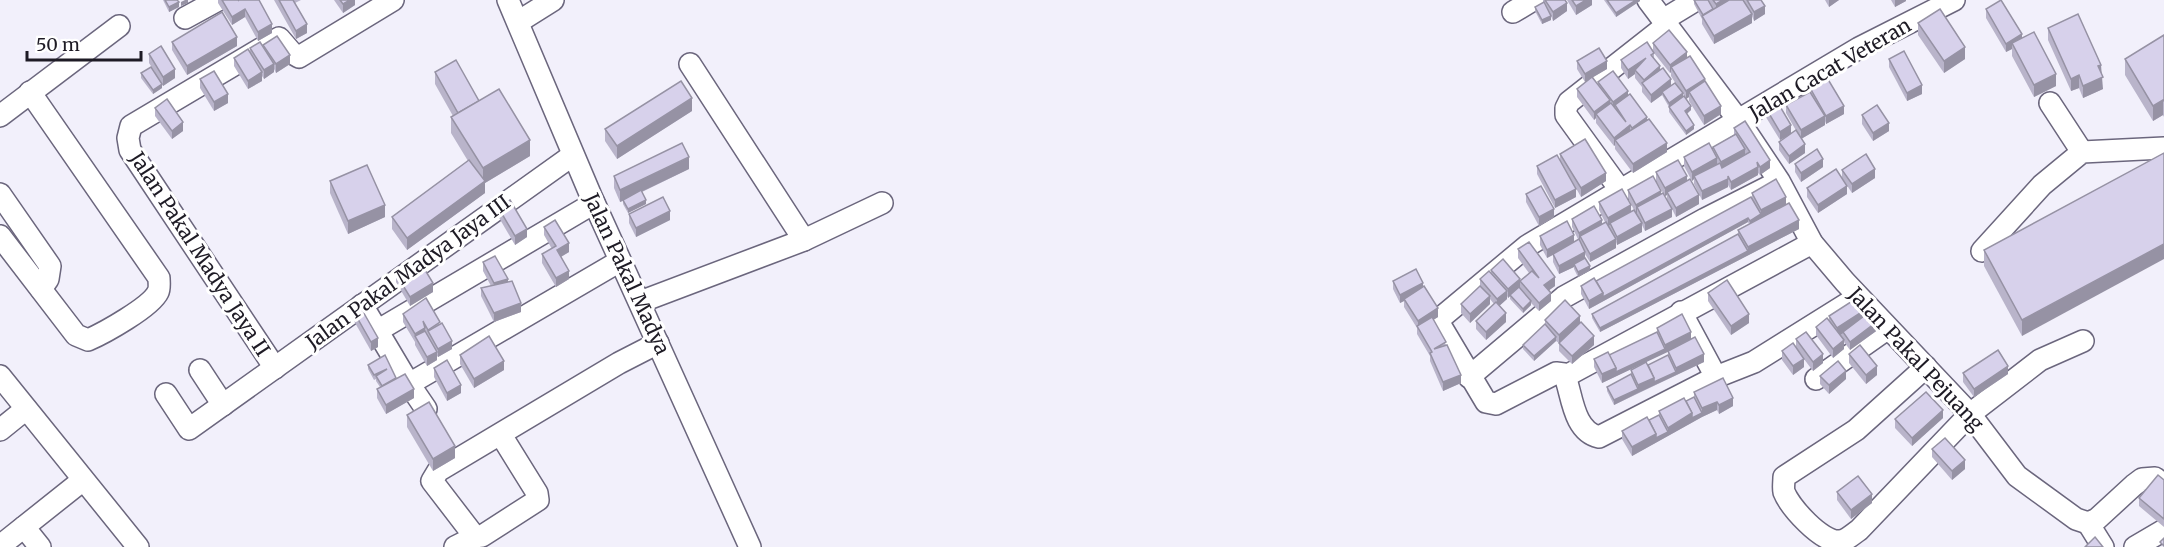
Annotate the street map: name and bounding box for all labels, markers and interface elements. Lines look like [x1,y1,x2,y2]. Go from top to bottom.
street label: Jalan Cacat Veteran [1743,12,1915,126]
scale bar [27,24,141,62]
text: 50 m [36,33,80,56]
street label: Jalan Pakal Madya Jaya II [124,146,276,361]
street label: Jalan Pakal Madya [579,188,676,359]
street label: Jalan Pakal Madya Jaya III [300,189,515,355]
street label: Jalan Pakal Pejuang [1843,281,1989,436]

